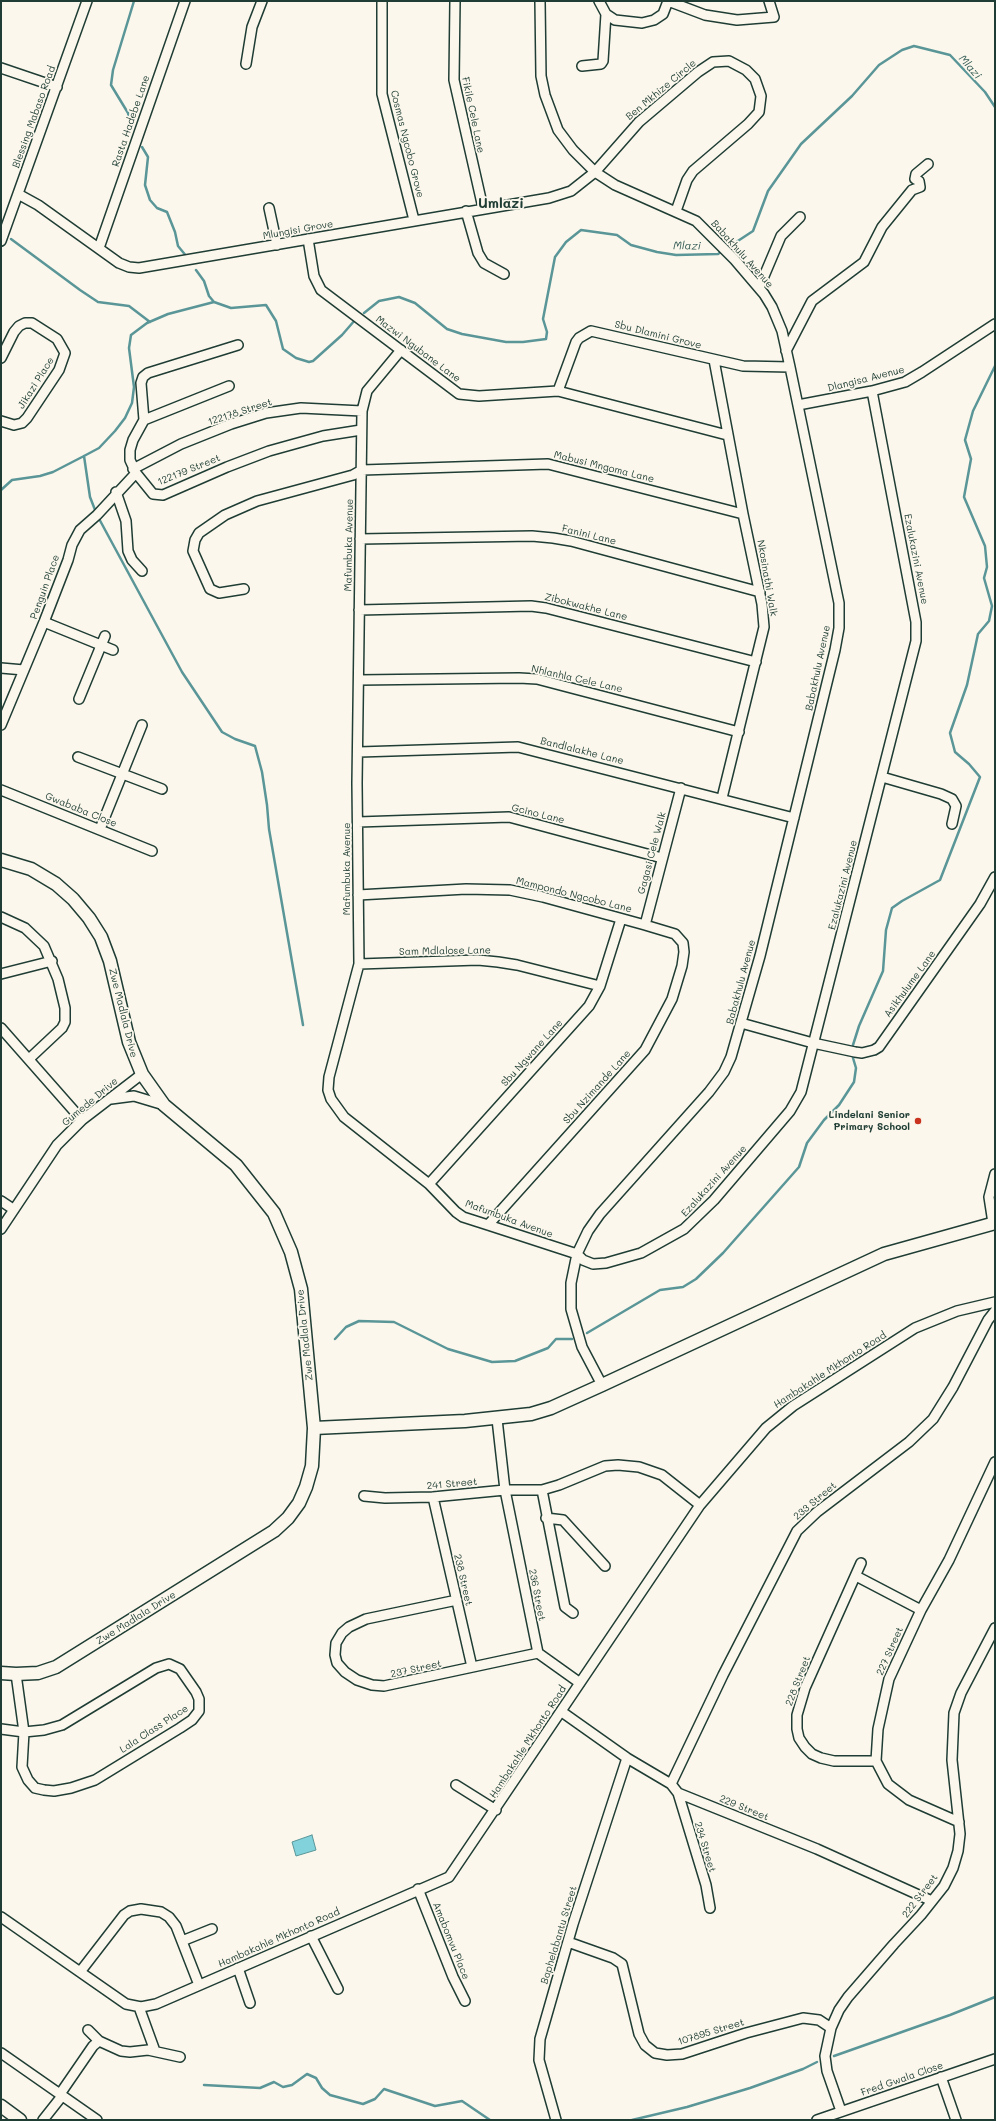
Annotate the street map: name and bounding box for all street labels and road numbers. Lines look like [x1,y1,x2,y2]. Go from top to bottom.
street label: Ben Mkhize Circle [623,57,699,123]
street label: Blessing Mabaso Road [10,64,58,170]
street label: Rasta Hadebe Lane [110,74,152,168]
street label: Fikile Cele Lane [459,76,487,154]
street label: Cosmas Ngcobo Grove [388,89,426,199]
street label: Mlungisi Grove [262,218,334,242]
street label: Babakhulu Avenue [708,218,776,290]
street label: Mazwi Ngubane Lane [373,313,463,385]
street label: Sbu Dlamini Grove [613,318,703,352]
street label: Jikazi Place [15,355,57,411]
street label: Dlangisa Avenue [826,364,906,394]
street label: 122178 Street [206,396,274,428]
street label: Mabusi Mngoma Lane [553,449,655,485]
street label: 122179 Street [156,452,222,488]
street label: Mafumbuka Avenue [342,499,356,591]
street label: Ezalukazini Avenue [901,513,931,605]
street label: Fanini Lane [561,522,617,548]
street label: Nkosinathi Walk [754,539,780,617]
street label: Penguin Place [28,553,62,621]
street label: Zibokwakhe Lane [543,591,629,623]
street label: Babakhulu Avenue [803,624,833,712]
street label: Nhlanhla Cele Lane [530,663,624,695]
street label: Bandlalakhe Lane [539,735,625,767]
street label: Gwababa Close [43,790,119,830]
street label: Gcino Lane [510,802,566,826]
street label: Gagasi Cele Walk [635,810,669,896]
street label: Mafumbuka Avenue [341,823,353,915]
street label: Ezalukazini Avenue [826,839,860,931]
street label: Mampondo Ngcobo Lane [515,875,633,915]
street label: Babakhulu Avenue [724,938,758,1026]
street label: Sam Mdlalose Lane [399,944,491,958]
street label: Asikhulume Lane [882,948,938,1020]
street label: Zwe Madlala Drive [106,967,140,1059]
street label: Sbu Ngwane Lane [499,1017,565,1089]
street label: Sbu Nzimande Lane [561,1048,633,1126]
street label: Gumede Drive [60,1075,120,1129]
street label: Ezalukazini Avenue [679,1143,749,1219]
street label: Mafumbuka Avenue [463,1198,555,1240]
street label: Zwe Madlala Drive [294,1289,316,1381]
street label: Hambakahle Mkhonto Road [771,1329,889,1411]
street label: 241 Street [426,1476,478,1492]
street label: 233 Street [791,1480,839,1522]
street label: 238 Street [451,1553,475,1607]
street label: 236 Street [526,1568,548,1622]
street label: Zwe Madlala Drive [94,1589,178,1647]
street label: 227 Street [874,1625,906,1677]
street label: 228 Street [783,1654,813,1708]
street label: 237 Street [389,1658,443,1680]
street label: Hambakahle Mkhonto Road [487,1683,569,1801]
street label: Lala Class Place [118,1702,190,1756]
street label: 229 Street [718,1793,770,1823]
street label: 234 Street [692,1820,718,1874]
street label: 222 Street [900,1872,940,1920]
street label: Baphelabantu Street [538,1884,580,1986]
street label: Amabomvu Place [430,1901,472,1981]
street label: Hambakahle Mkhonto Road [216,1906,342,1970]
street label: 107895 Street [676,2016,746,2048]
street label: Fred Gwala Close [859,2059,945,2099]

